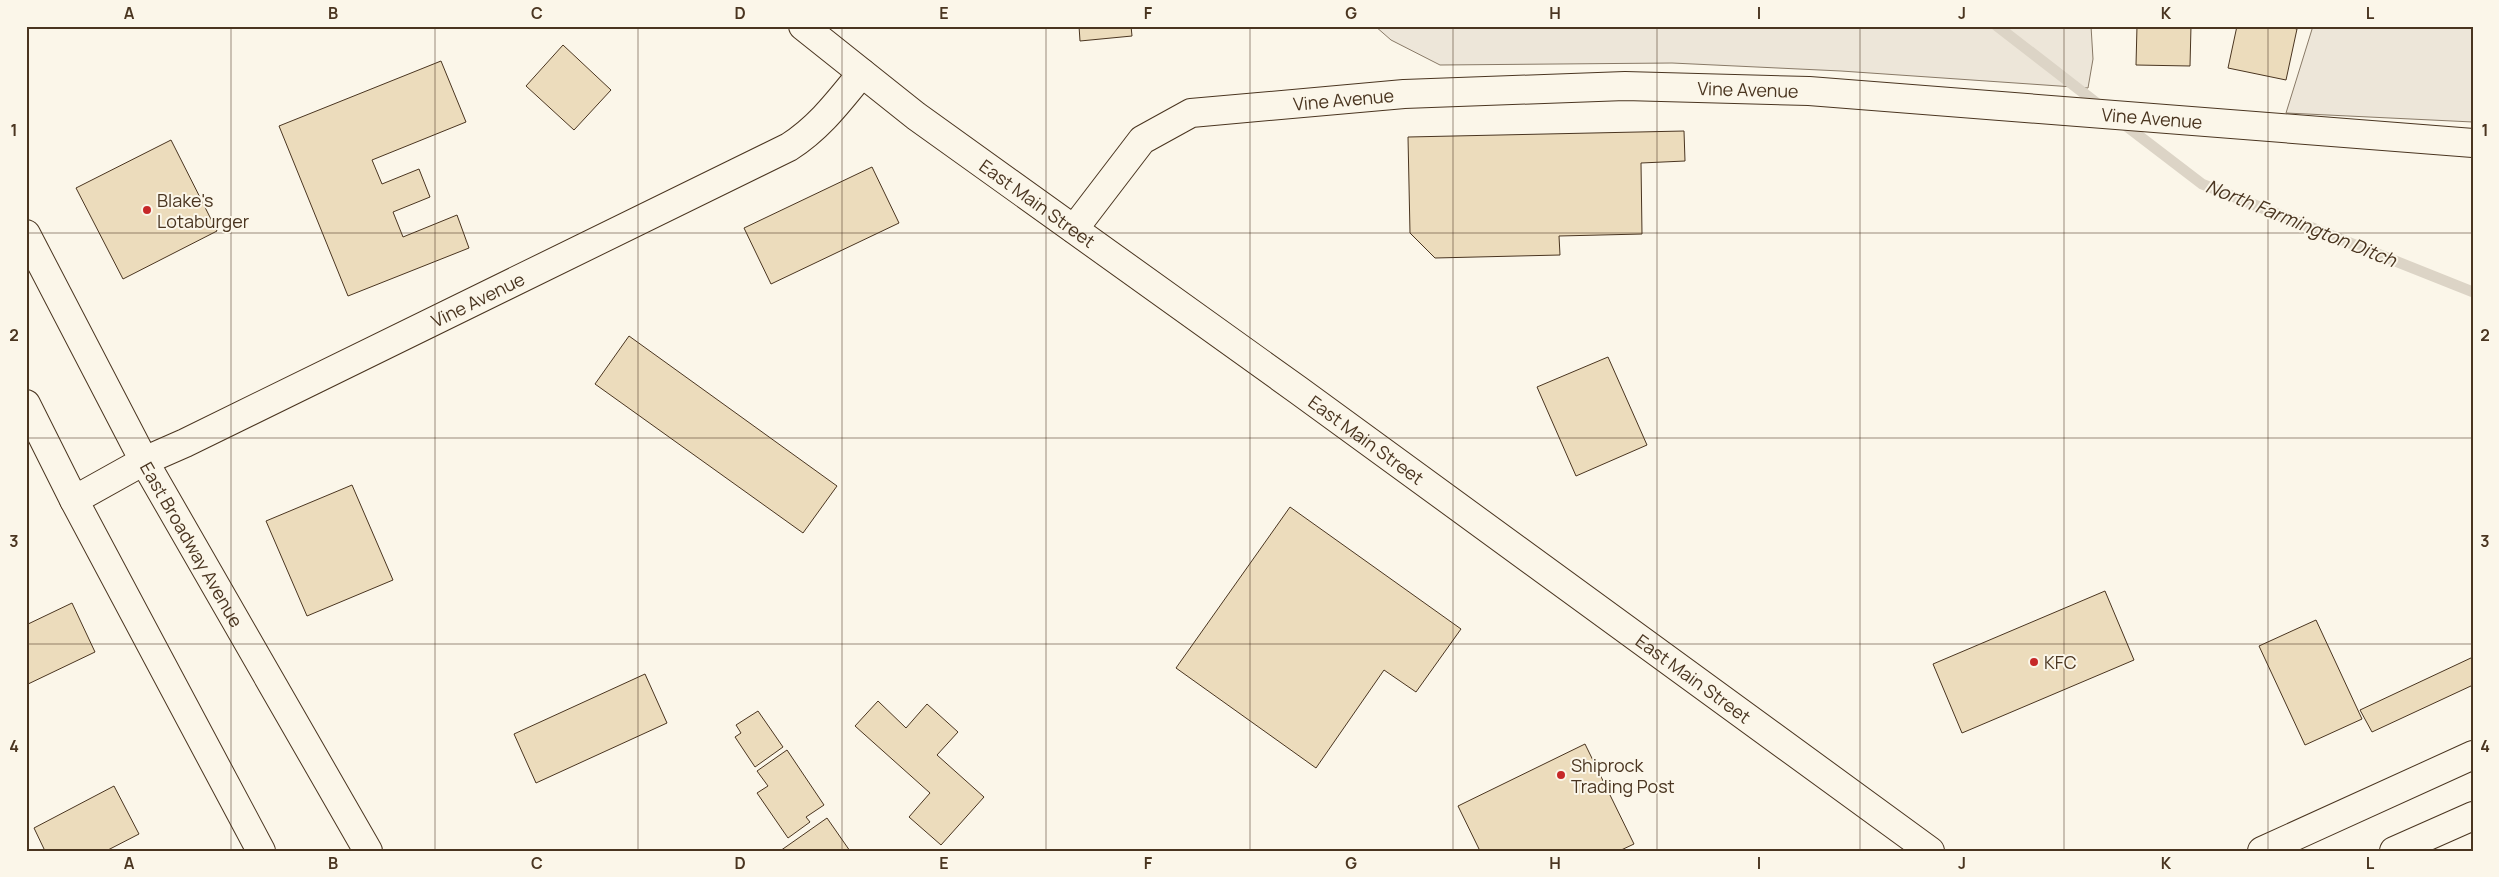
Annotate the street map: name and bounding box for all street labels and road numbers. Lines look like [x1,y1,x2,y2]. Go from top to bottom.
street label: Vine Avenue [1697,76,1799,103]
street label: Vine Avenue [1292,83,1395,116]
street label: Vine Avenue [2101,102,2203,134]
street label: East Main Street [975,153,1100,253]
street label: Vine Avenue [427,266,529,333]
street label: East Main Street [1304,390,1429,490]
street label: East Broadway Avenue [135,457,249,631]
street label: East Main Street [1631,628,1756,729]

